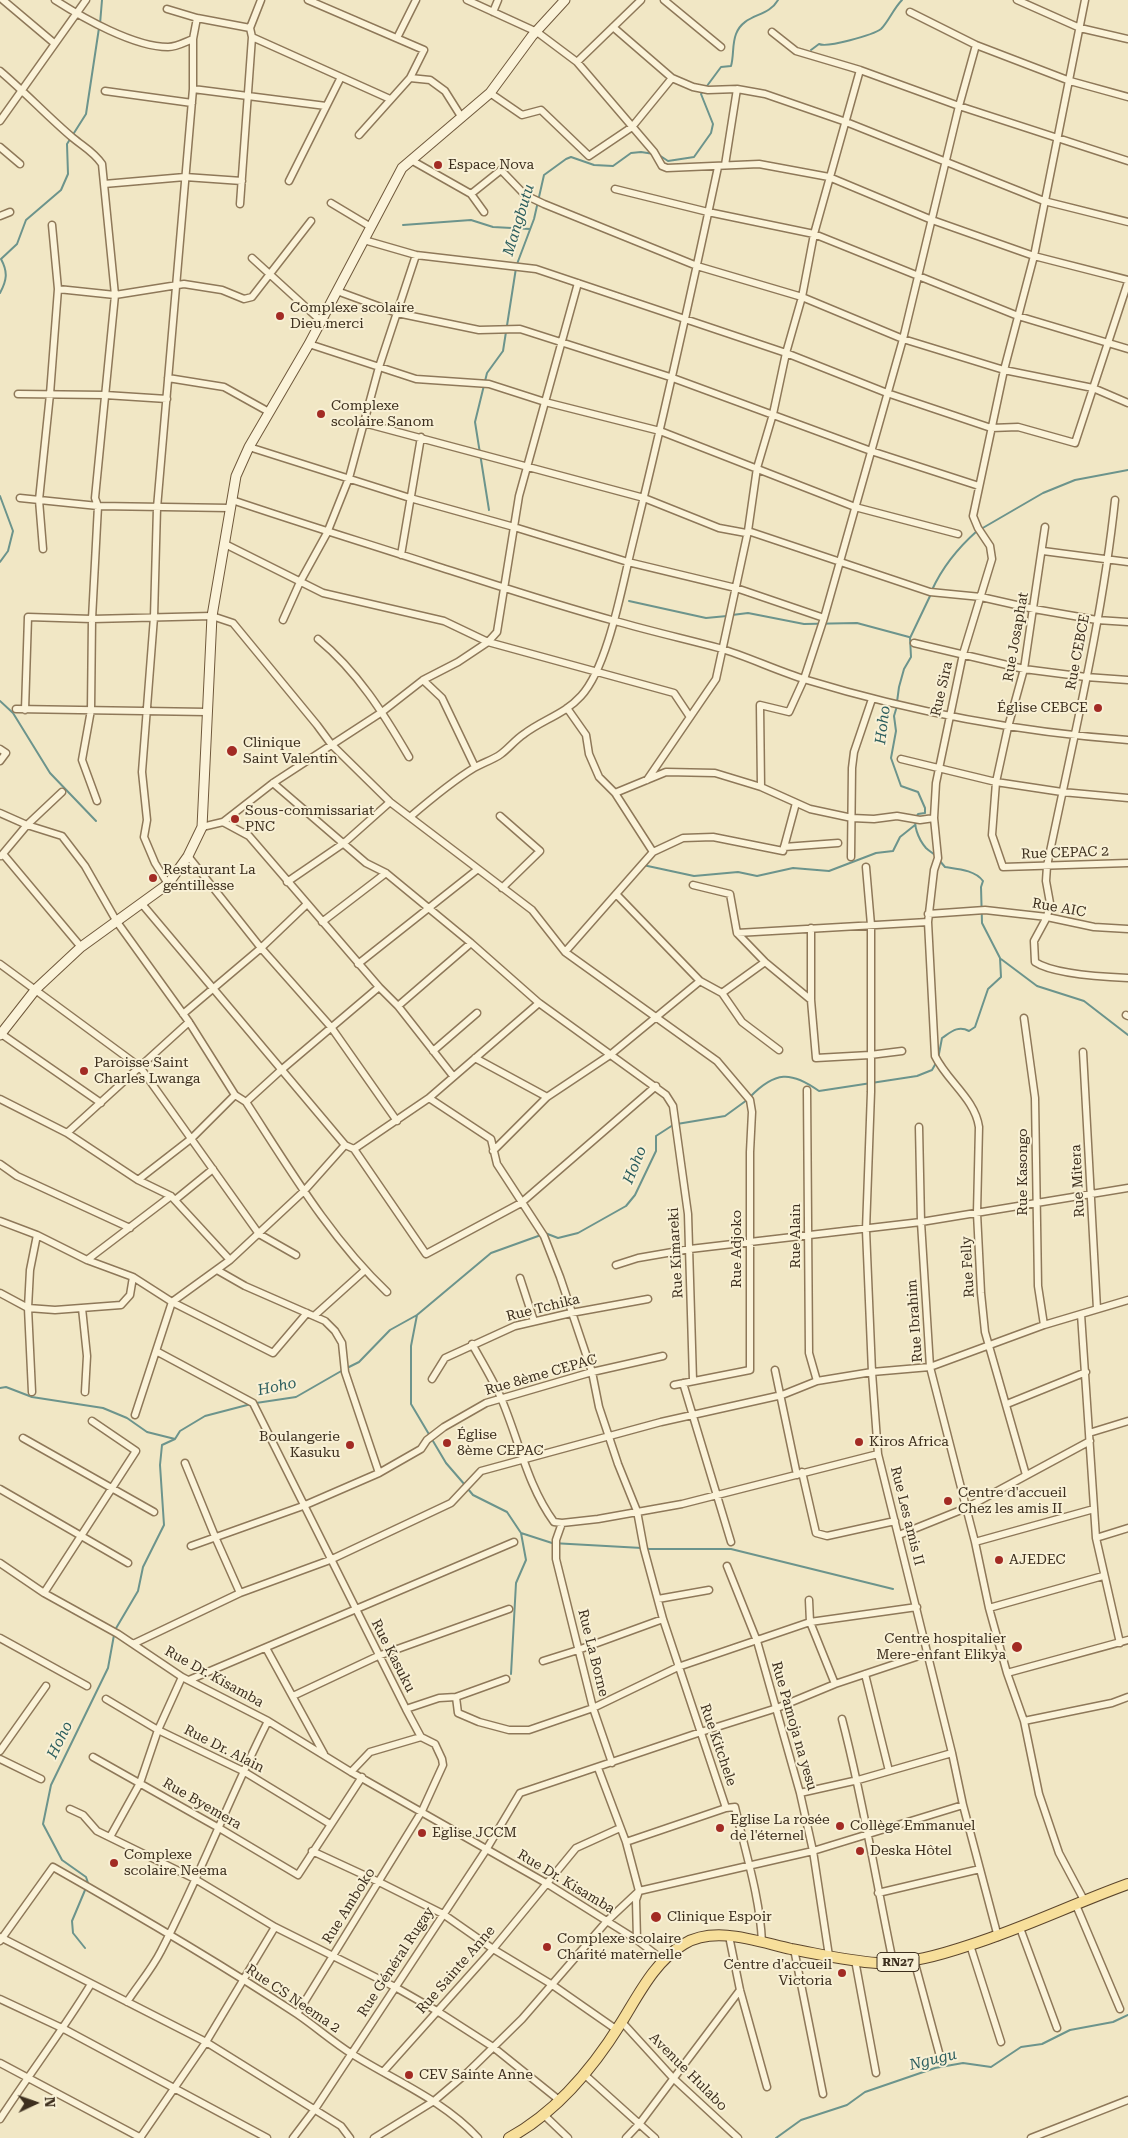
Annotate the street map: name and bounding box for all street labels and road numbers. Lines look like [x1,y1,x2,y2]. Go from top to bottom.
street label: Rue Josaphat [1000,591,1032,683]
street label: Rue CEBCE [1062,613,1094,691]
street label: Rue Sira [928,660,956,718]
street label: Rue CEPAC 2 [1021,843,1109,863]
street label: Rue AIC [1031,895,1087,921]
street label: Rue Kasongo [1015,1128,1031,1216]
street label: Rue Mitera [1068,1144,1088,1218]
street label: Rue Alain [788,1204,804,1268]
street label: Rue Kimareki [665,1207,687,1299]
street label: Rue Adjoko [729,1210,745,1288]
street label: Rue Felly [958,1236,978,1298]
street label: Rue Ibrahim [904,1279,926,1363]
street label: Rue Tchika [504,1291,582,1325]
street label: Rue 8ème CEPAC [483,1351,599,1399]
street label: Rue Les amis II [887,1465,927,1567]
street label: Rue La Borne [574,1607,612,1699]
street label: Rue Kasuku [367,1617,419,1695]
street label: Rue Dr. Kisamba [162,1643,266,1711]
street label: Rue Pamoja na yesu [768,1660,820,1792]
street label: Rue Kitchele [696,1702,740,1788]
street label: Rue Dr. Alain [181,1722,267,1776]
street label: Rue Byemera [160,1775,244,1833]
street label: Rue Dr. Kisamba [514,1846,618,1918]
street label: Rue Amboko [319,1865,379,1947]
street label: Rue Général Rugay [354,1904,438,2020]
street label: Rue Sainte Anne [413,1923,499,2017]
road number: RN27 [877,1952,919,1971]
street label: Rue CS Neema 2 [243,1961,343,2037]
street label: Avenue Hulabo [645,2029,731,2115]

